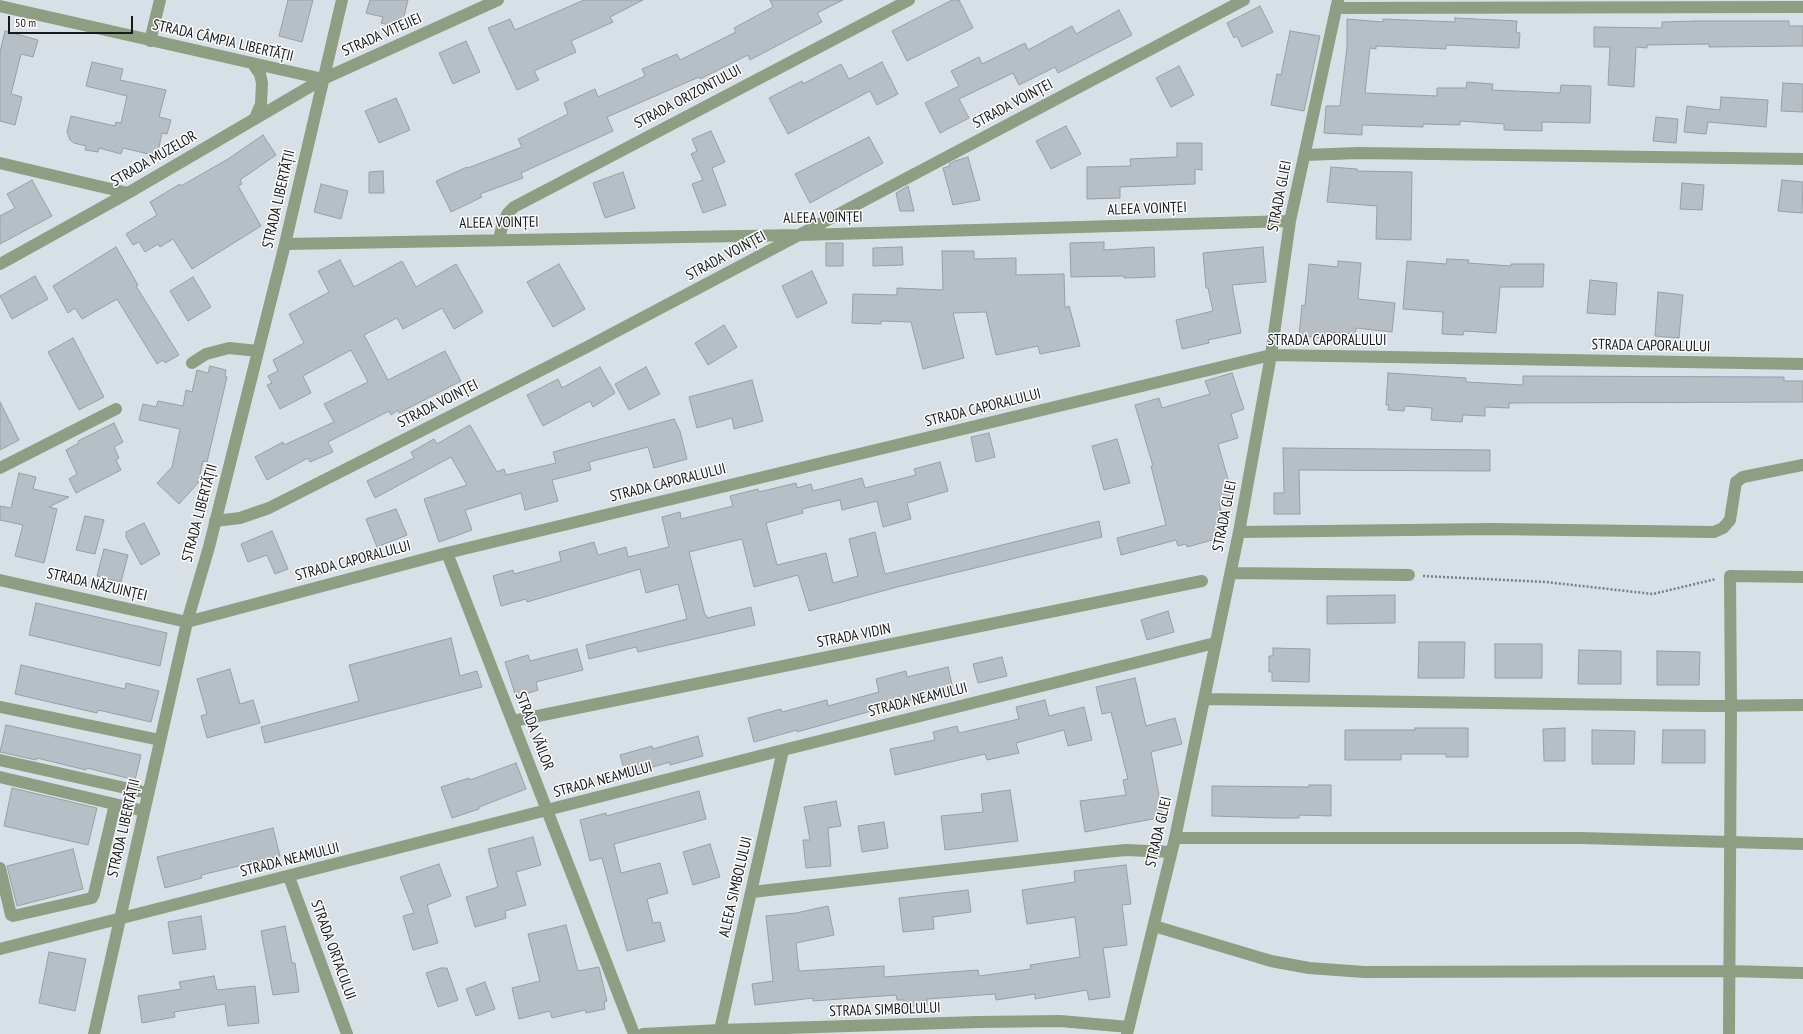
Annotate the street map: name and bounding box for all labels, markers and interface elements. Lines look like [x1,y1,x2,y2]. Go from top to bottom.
scale bar [10,8,135,34]
street label: STRADA VITEJIEI [339,9,425,61]
text: 50 m [15,15,36,30]
street label: STRADA CÂMPIA LIBERTĂȚII [151,16,295,66]
street label: STRADA ORIZONTULUI [631,61,745,133]
street label: STRADA VOINȚEI [970,75,1056,133]
street label: STRADA MUZELOR [108,127,200,191]
street label: STRADA LIBERTĂȚII [259,148,299,250]
street label: STRADA GLIEI [1264,159,1296,233]
street label: ALEEA VOINȚEI [1107,199,1187,219]
street label: ALEEA VOINȚEI [783,208,863,228]
street label: ALEEA VOINȚEI [459,213,539,233]
street label: STRADA VOINȚEI [683,227,769,285]
street label: STRADA CAPORALULUI [1268,332,1386,350]
street label: STRADA CAPORALULUI [1591,336,1711,356]
street label: STRADA VOINȚEI [395,376,481,432]
street label: STRADA CAPORALULUI [923,385,1043,431]
street label: STRADA CAPORALULUI [608,460,728,506]
street label: STRADA LIBERTĂȚII [178,462,222,564]
street label: STRADA GLIEI [1209,479,1241,553]
street label: STRADA CAPORALULUI [293,537,413,585]
street label: STRADA NĂZUINȚEI [45,565,149,605]
street label: STRADA VIDIN [816,620,892,652]
street label: STRADA NEAMULUI [867,679,969,721]
street label: STRADA VĂILOR [511,689,557,773]
street label: STRADA NEAMULUI [552,758,654,802]
street label: STRADA LIBERTĂȚII [104,777,144,879]
street label: STRADA GLIEI [1142,795,1176,869]
street label: ALEEA SIMBOLULUI [716,835,756,939]
street label: STRADA NEAMULUI [239,839,341,881]
street label: STRADA ORTACULUI [307,898,359,1002]
street label: STRADA SIMBOLULUI [829,999,941,1021]

